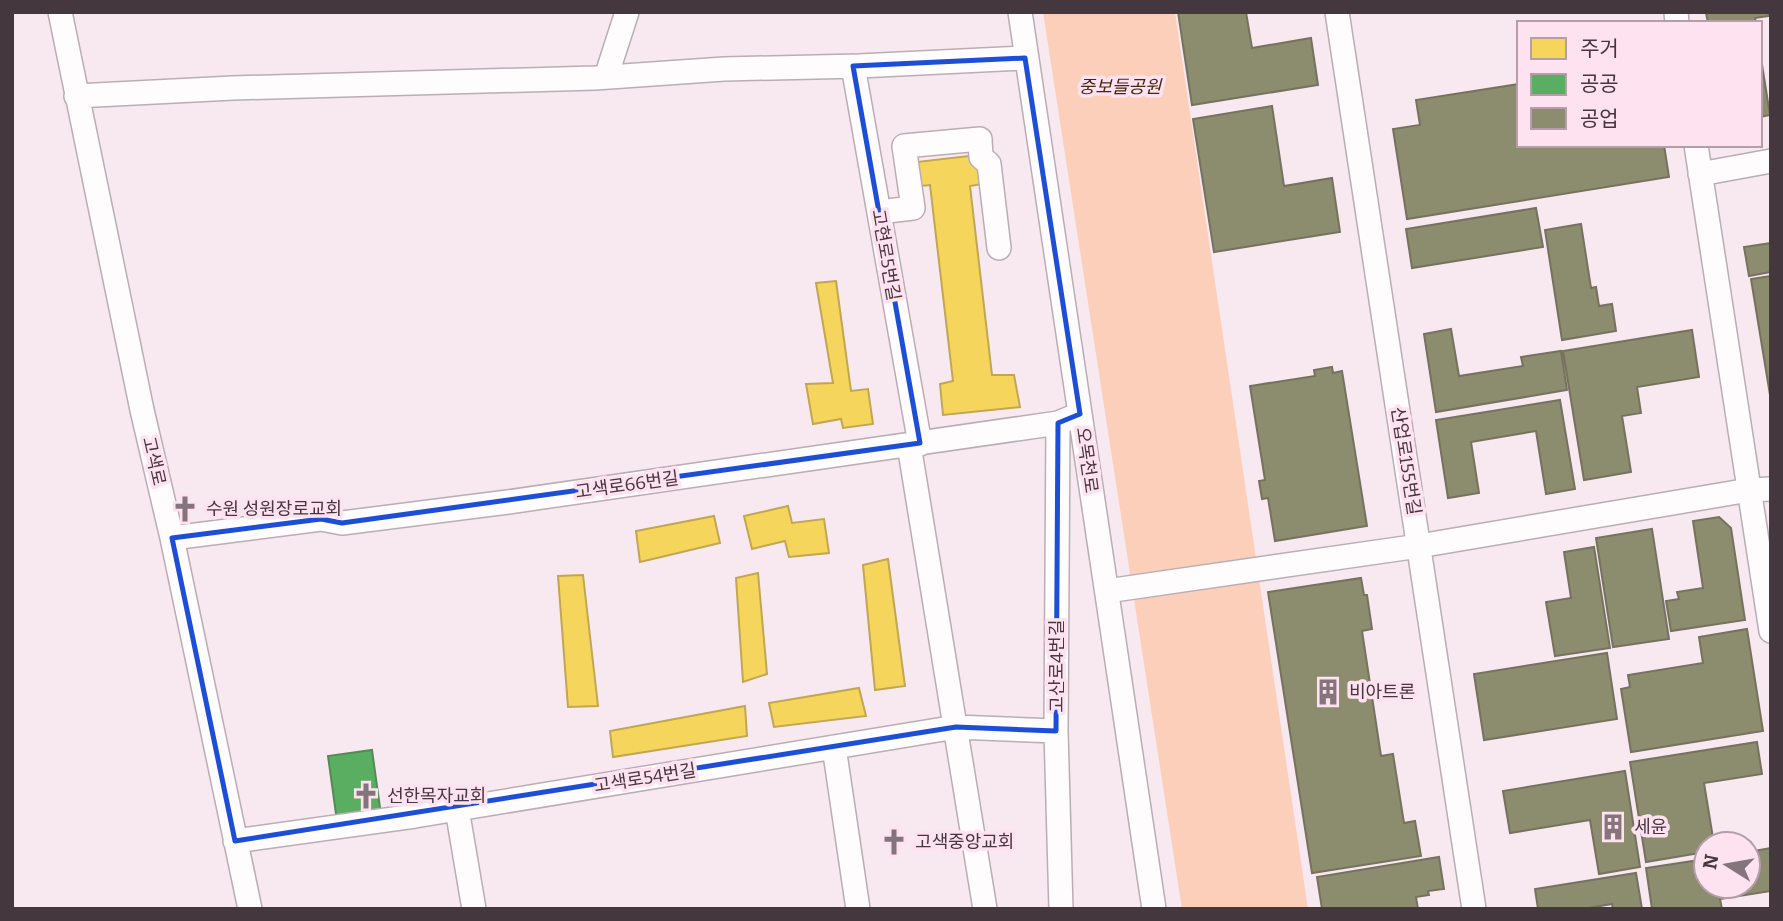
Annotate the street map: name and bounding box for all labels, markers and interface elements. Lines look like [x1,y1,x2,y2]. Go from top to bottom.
legend [1517,21,1762,147]
text: 주거 [1580,36,1619,62]
text: 공공 [1580,71,1619,97]
park label: 중보들공원 [1079,76,1163,98]
text: 공업 [1580,106,1619,132]
street label: 고현로5번길 [867,208,905,302]
street label: 산업로155번길 [1387,405,1425,517]
street label: 오목천로 [1071,426,1103,494]
street label: 고색로 [138,434,170,488]
street label: 고색로66번길 [574,467,680,503]
church icon: 수원 성원장로교회 [170,494,200,524]
place label: 수원 성원장로교회 [206,498,342,520]
street label: 고산로4번길 [1046,619,1068,713]
building icon: 비아트론 [1313,677,1343,707]
place label: 비아트론 [1349,681,1415,703]
street label: 고색로54번길 [592,759,698,797]
church icon: 선한목자교회 [351,781,381,811]
place label: 선한목자교회 [387,785,486,807]
building icon: 세윤 [1598,812,1628,842]
place label: 세윤 [1634,816,1667,838]
church icon: 고색중앙교회 [879,827,909,857]
north arrow [1692,830,1762,900]
place label: 고색중앙교회 [915,831,1014,853]
text: N [1698,852,1724,871]

